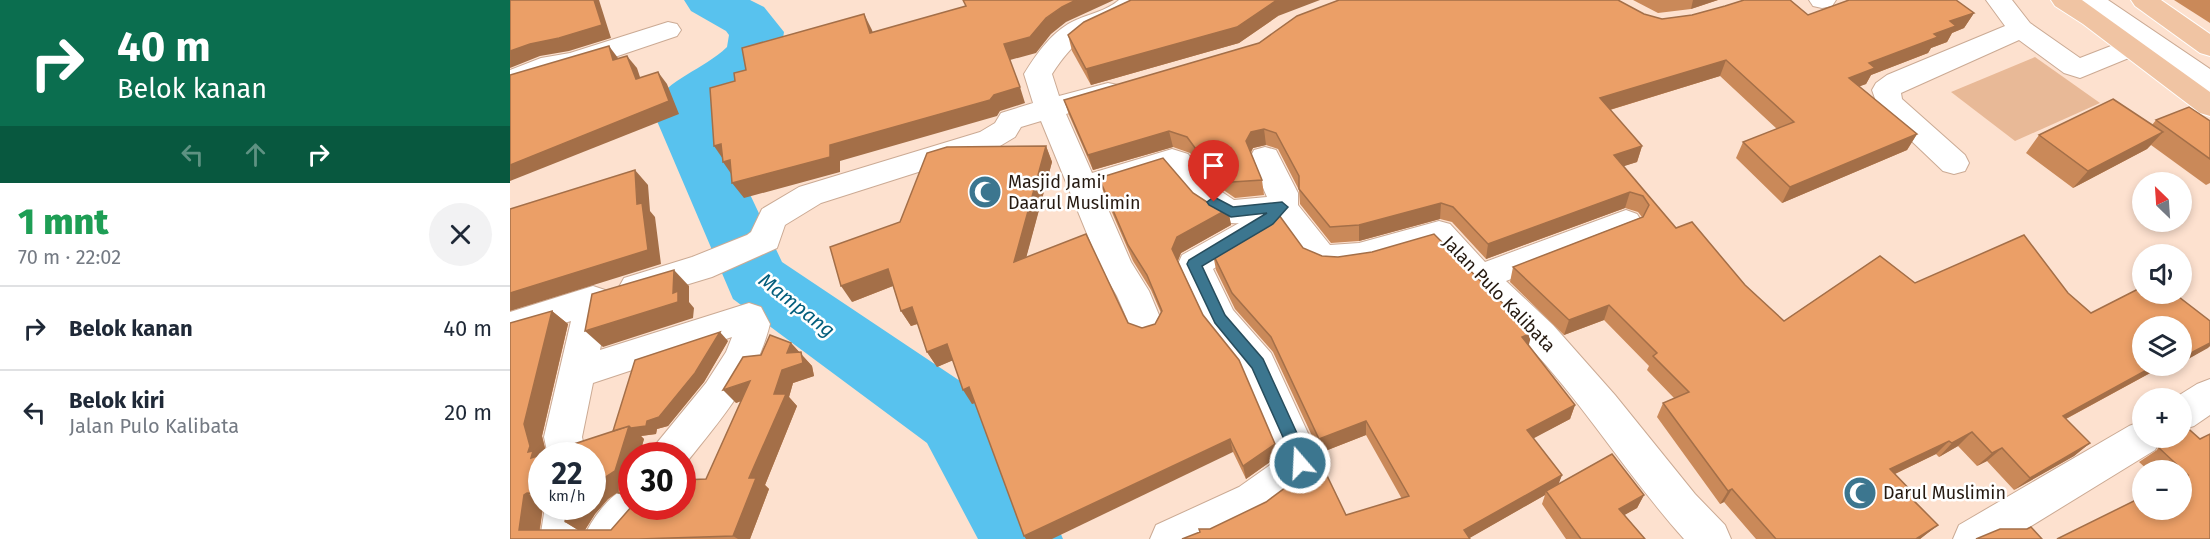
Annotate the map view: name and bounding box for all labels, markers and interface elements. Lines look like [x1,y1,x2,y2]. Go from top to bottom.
text: 40 m [117,22,211,72]
icon: right [18,24,96,102]
text: Belok kanan [117,73,267,105]
icon: left [176,138,209,171]
icon: ahead [239,138,272,171]
icon: right [302,138,335,171]
pin [1188,140,1239,202]
icon: arrive [1197,149,1230,182]
place label: Masjid Jami' Daarul Muslimin [1008,171,1141,214]
north arrow [2132,172,2192,232]
map controls [2132,172,2192,520]
mosque icon: Masjid Jami' Daarul Muslimin [967,174,1003,210]
text: 1 mnt [18,200,108,244]
button: close [429,203,492,266]
street label: Jalan Pulo Kalibata [1438,231,1560,357]
button: sound [2132,244,2192,304]
text: 70 m · 22:02 [18,245,121,269]
water label: Mampang [754,268,840,342]
icon: right [18,312,51,345]
text: Belok kanan [69,315,193,342]
text: 40 m [443,315,492,342]
button: layers [2132,316,2192,376]
text: Belok kiri [69,387,165,414]
button: + [2132,388,2192,448]
icon: left [18,396,51,429]
text: 20 m [444,399,492,426]
text: Jalan Pulo Kalibata [69,414,239,438]
position arrow [1268,431,1332,495]
speed limit sign: 30 [618,442,696,520]
text: 22 [551,456,583,492]
button: − [2132,460,2192,520]
mosque icon: Darul Muslimin [1842,475,1878,511]
place label: Darul Muslimin [1883,482,2006,504]
text: km/h [548,487,586,505]

